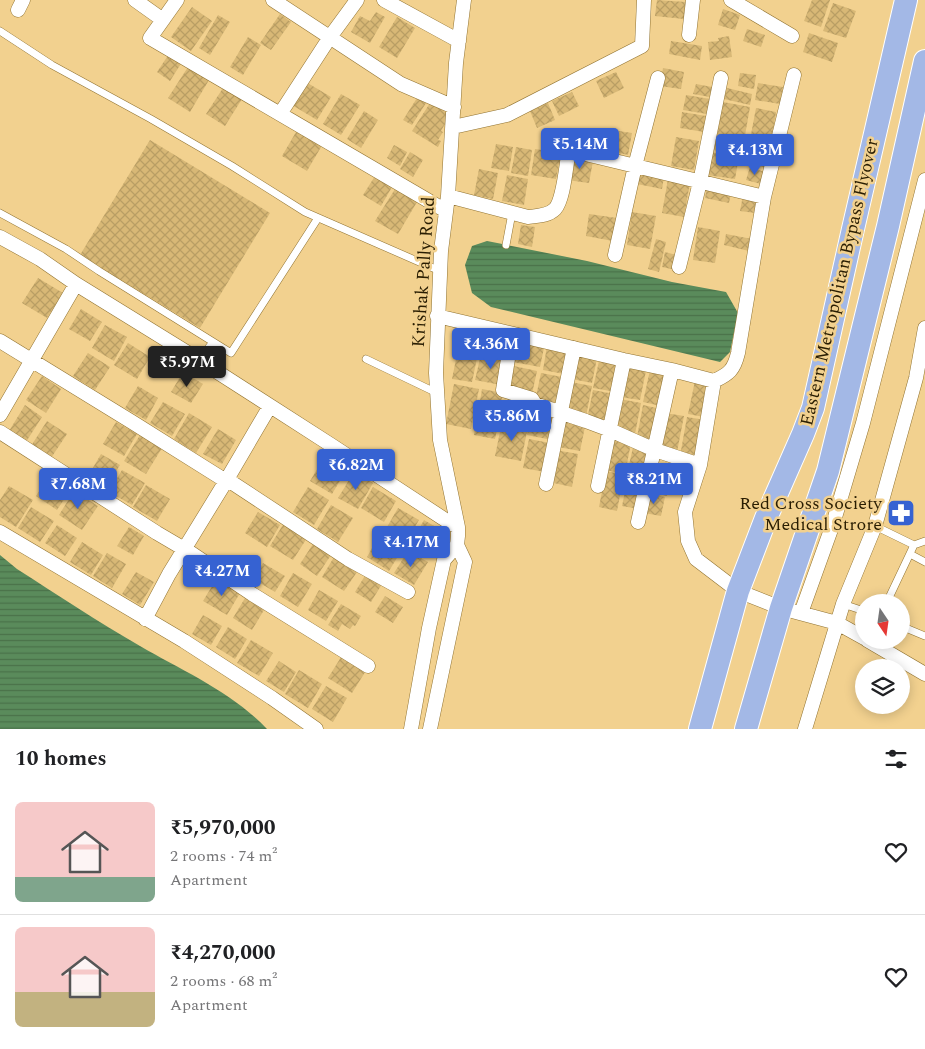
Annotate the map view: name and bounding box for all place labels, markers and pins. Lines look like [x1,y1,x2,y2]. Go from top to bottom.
pin: ₹5.14M [539,128,621,170]
pin: ₹4.13M [714,134,796,176]
pin: ₹4.36M [450,328,532,370]
pin: ₹5.97M [146,346,228,388]
pin: ₹5.86M [471,400,553,442]
pin: ₹6.82M [315,448,397,491]
pin: ₹8.21M [613,462,695,505]
pin: ₹7.68M [37,468,119,510]
place label: Red Cross Society Medical Strore [739,490,883,538]
pharmacy icon: Red Cross Society Medical Strore [886,498,916,528]
pin: ₹4.17M [370,526,452,568]
pin: ₹4.27M [181,554,263,597]

